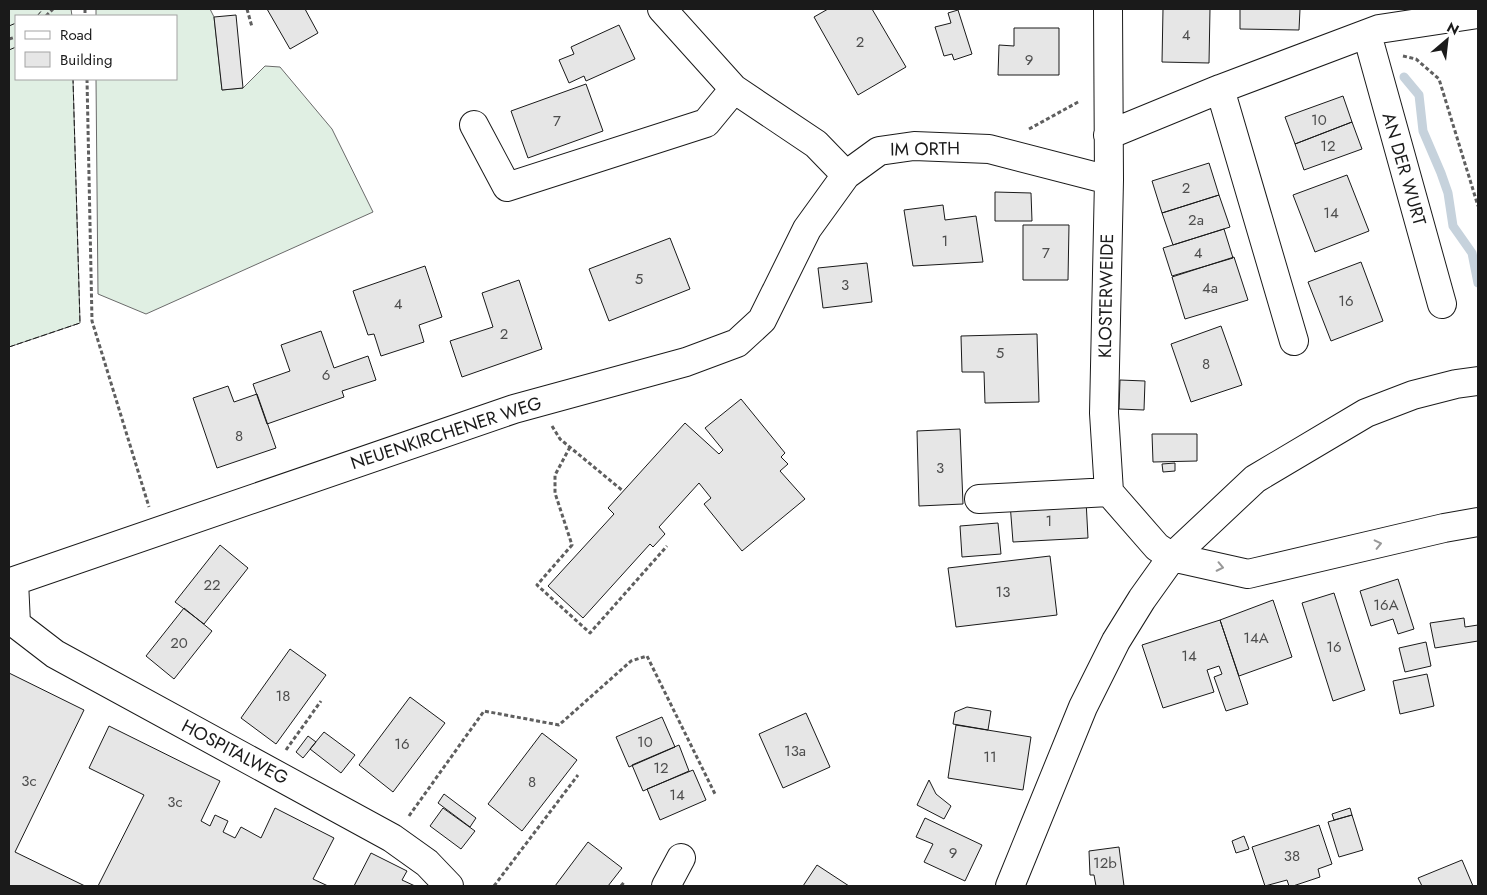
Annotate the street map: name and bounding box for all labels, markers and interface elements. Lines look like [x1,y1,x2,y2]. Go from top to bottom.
legend [15,15,178,80]
north arrow [1422,15,1472,65]
text: N [1443,17,1463,40]
text: Road [60,24,92,46]
house number: 4 [1182,24,1191,46]
house number: 2 [856,31,864,53]
text: Building [60,49,112,71]
house number: 9 [1025,49,1033,71]
house number: 10 [1311,109,1327,131]
street label: AN DER WURT [1375,109,1433,229]
house number: 7 [553,110,561,132]
street label: IM ORTH [890,135,960,163]
house number: 12 [1320,135,1336,157]
house number: 2 [1182,177,1190,199]
house number: 14 [1323,202,1339,224]
house number: 2a [1188,209,1204,231]
house number: 1 [942,230,948,252]
street label: KLOSTERWEIDE [1092,234,1120,358]
house number: 7 [1042,242,1050,264]
house number: 4 [1194,242,1203,264]
house number: 5 [635,268,643,290]
house number: 3 [841,274,849,296]
house number: 4a [1202,277,1218,299]
house number: 16 [1338,290,1354,312]
house number: 4 [394,293,403,315]
house number: 2 [500,323,508,345]
house number: 5 [996,342,1004,364]
house number: 8 [1202,353,1210,375]
house number: 6 [322,364,330,386]
street label: NEUENKIRCHENER WEG [347,390,545,476]
house number: 8 [235,425,243,447]
house number: 3 [936,457,944,479]
house number: 1 [1046,510,1052,532]
one-way arrow [1374,539,1383,550]
one-way arrow [1215,562,1224,572]
house number: 22 [203,574,221,596]
house number: 13 [996,581,1010,603]
house number: 16A [1373,594,1399,616]
house number: 14A [1243,627,1269,649]
house number: 20 [170,632,188,654]
house number: 16 [1326,636,1342,658]
house number: 14 [1181,645,1197,667]
house number: 18 [276,685,290,707]
street label: HOSPITALWEG [177,713,293,791]
house number: 10 [637,731,653,753]
house number: 16 [394,733,410,755]
house number: 13a [784,740,806,762]
house number: 11 [983,746,997,768]
house number: 12 [653,757,669,779]
house number: 3c [21,770,37,792]
house number: 8 [528,771,536,793]
house number: 14 [669,784,685,806]
house number: 3c [167,791,183,813]
house number: 9 [949,842,957,864]
house number: 38 [1284,845,1300,867]
house number: 12b [1093,852,1117,874]

